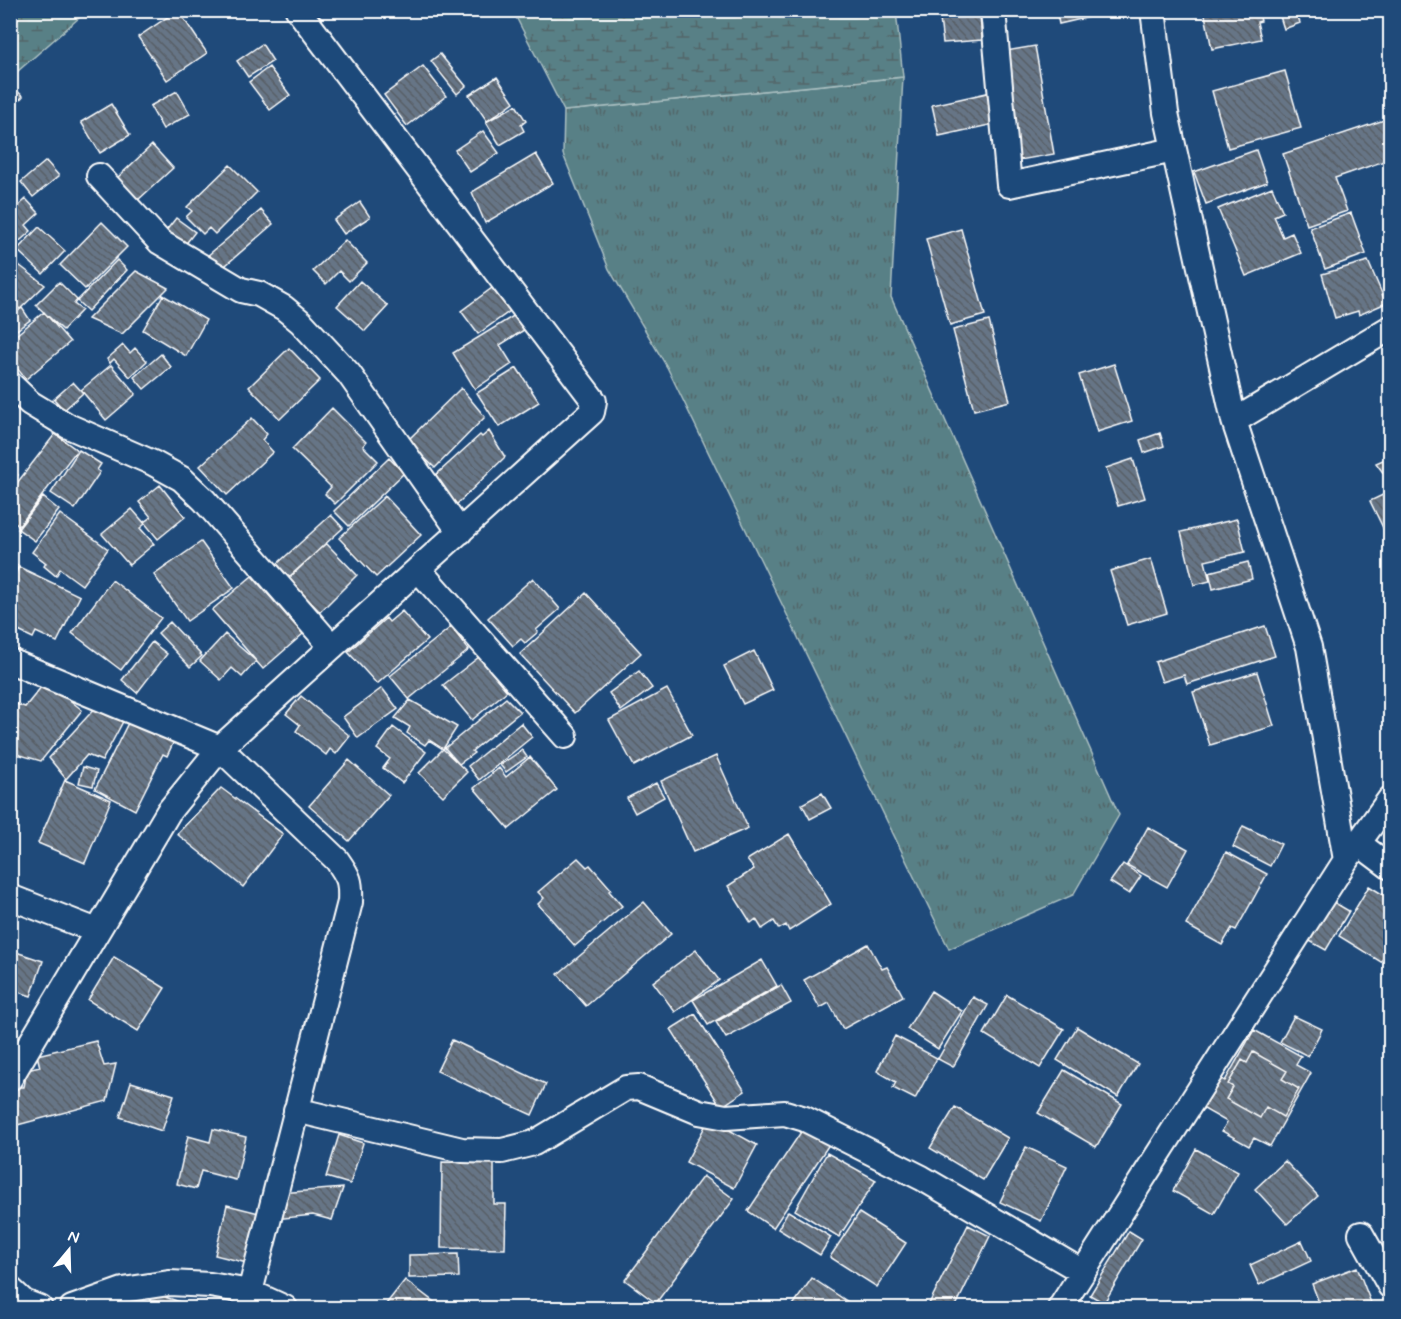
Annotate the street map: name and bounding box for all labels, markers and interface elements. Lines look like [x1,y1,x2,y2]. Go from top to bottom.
north arrow [39,1220,99,1280]
text: N [65,1226,82,1249]

